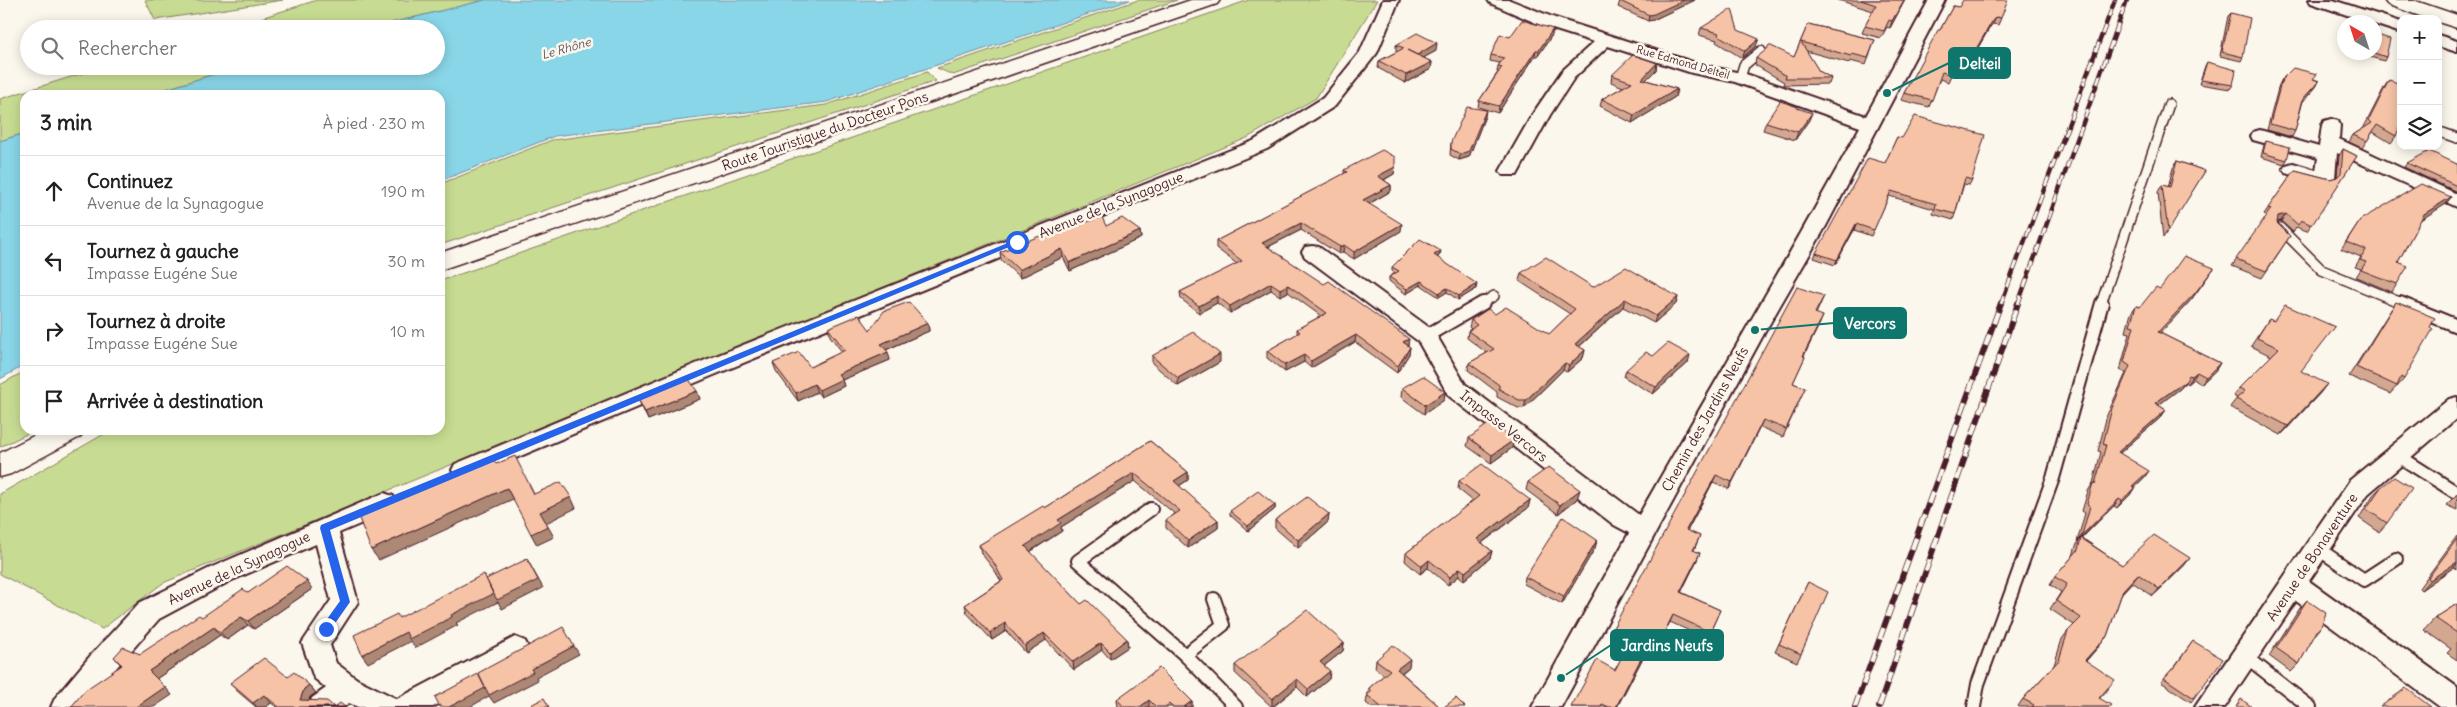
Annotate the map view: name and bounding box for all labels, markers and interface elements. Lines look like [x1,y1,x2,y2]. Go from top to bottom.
north arrow [2337,15,2382,60]
map controls [2397,15,2442,150]
button: + [2397,15,2442,60]
search box [20,20,445,75]
water label: Le Rhône [540,33,594,62]
icon: search [38,34,66,62]
text: Rechercher [78,36,177,60]
street label: Rue Edmond Delteil [1635,42,1731,82]
callout: Delteil [1949,48,2010,78]
text: Delteil [1959,54,2001,73]
button: − [2397,60,2442,105]
street label: Route Touristique du Docteur Pons [719,87,931,175]
button: layers [2397,105,2442,150]
text: 3 min [40,109,92,136]
text: À pied · 230 m [323,113,425,133]
street label: Avenue de la Synagogue [1036,168,1186,242]
text: Continuez [87,169,173,193]
icon: ahead [40,177,68,205]
text: 190 m [381,181,425,201]
text: Avenue de la Synagogue [87,193,264,213]
route start [1006,231,1029,254]
text: Tournez à gauche [87,239,239,263]
icon: left [40,247,68,275]
text: 30 m [388,251,425,271]
text: Impasse Eugéne Sue [87,263,238,283]
callout: Vercors [1834,308,1906,338]
text: Tournez à droite [87,309,226,333]
text: Vercors [1844,314,1896,333]
icon: right [40,317,68,345]
text: 10 m [390,321,425,341]
text: Impasse Eugéne Sue [87,333,238,353]
street label: Chemin des Jardins Neufs [1658,343,1752,495]
street label: Impasse Vercors [1457,386,1551,466]
icon: arrive [40,387,68,415]
text: Arrivée à destination [87,389,263,413]
street label: Avenue de Bonaventure [2262,490,2362,624]
street label: Avenue de la Synagogue [165,527,313,609]
route end [315,618,338,641]
callout: Jardins Neufs [1611,630,1723,660]
text: Jardins Neufs [1621,636,1713,655]

